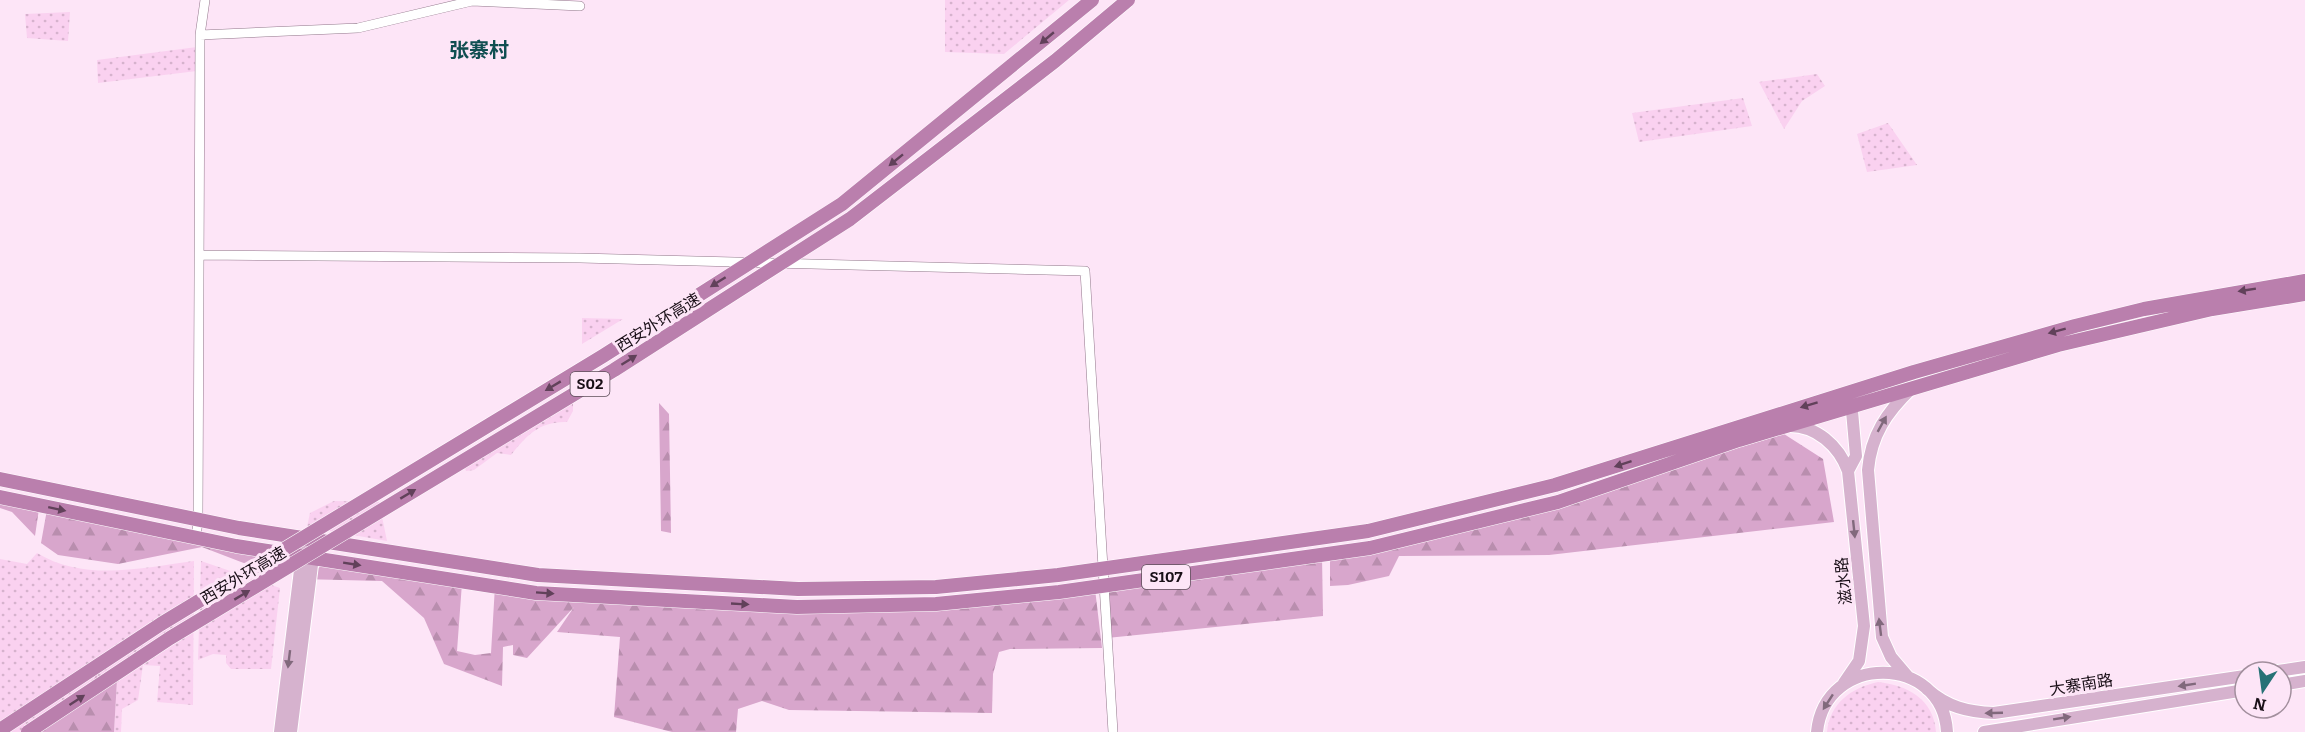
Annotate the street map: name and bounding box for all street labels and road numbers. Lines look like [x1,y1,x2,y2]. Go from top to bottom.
street label: 西安外环高速 [613,289,704,356]
road number: S02 [570,372,610,396]
street label: 西安外环高速 [197,543,289,608]
street label: 滋水路 [1832,556,1855,606]
road number: S107 [1142,565,1190,589]
street label: 大寨南路 [2048,670,2114,699]

